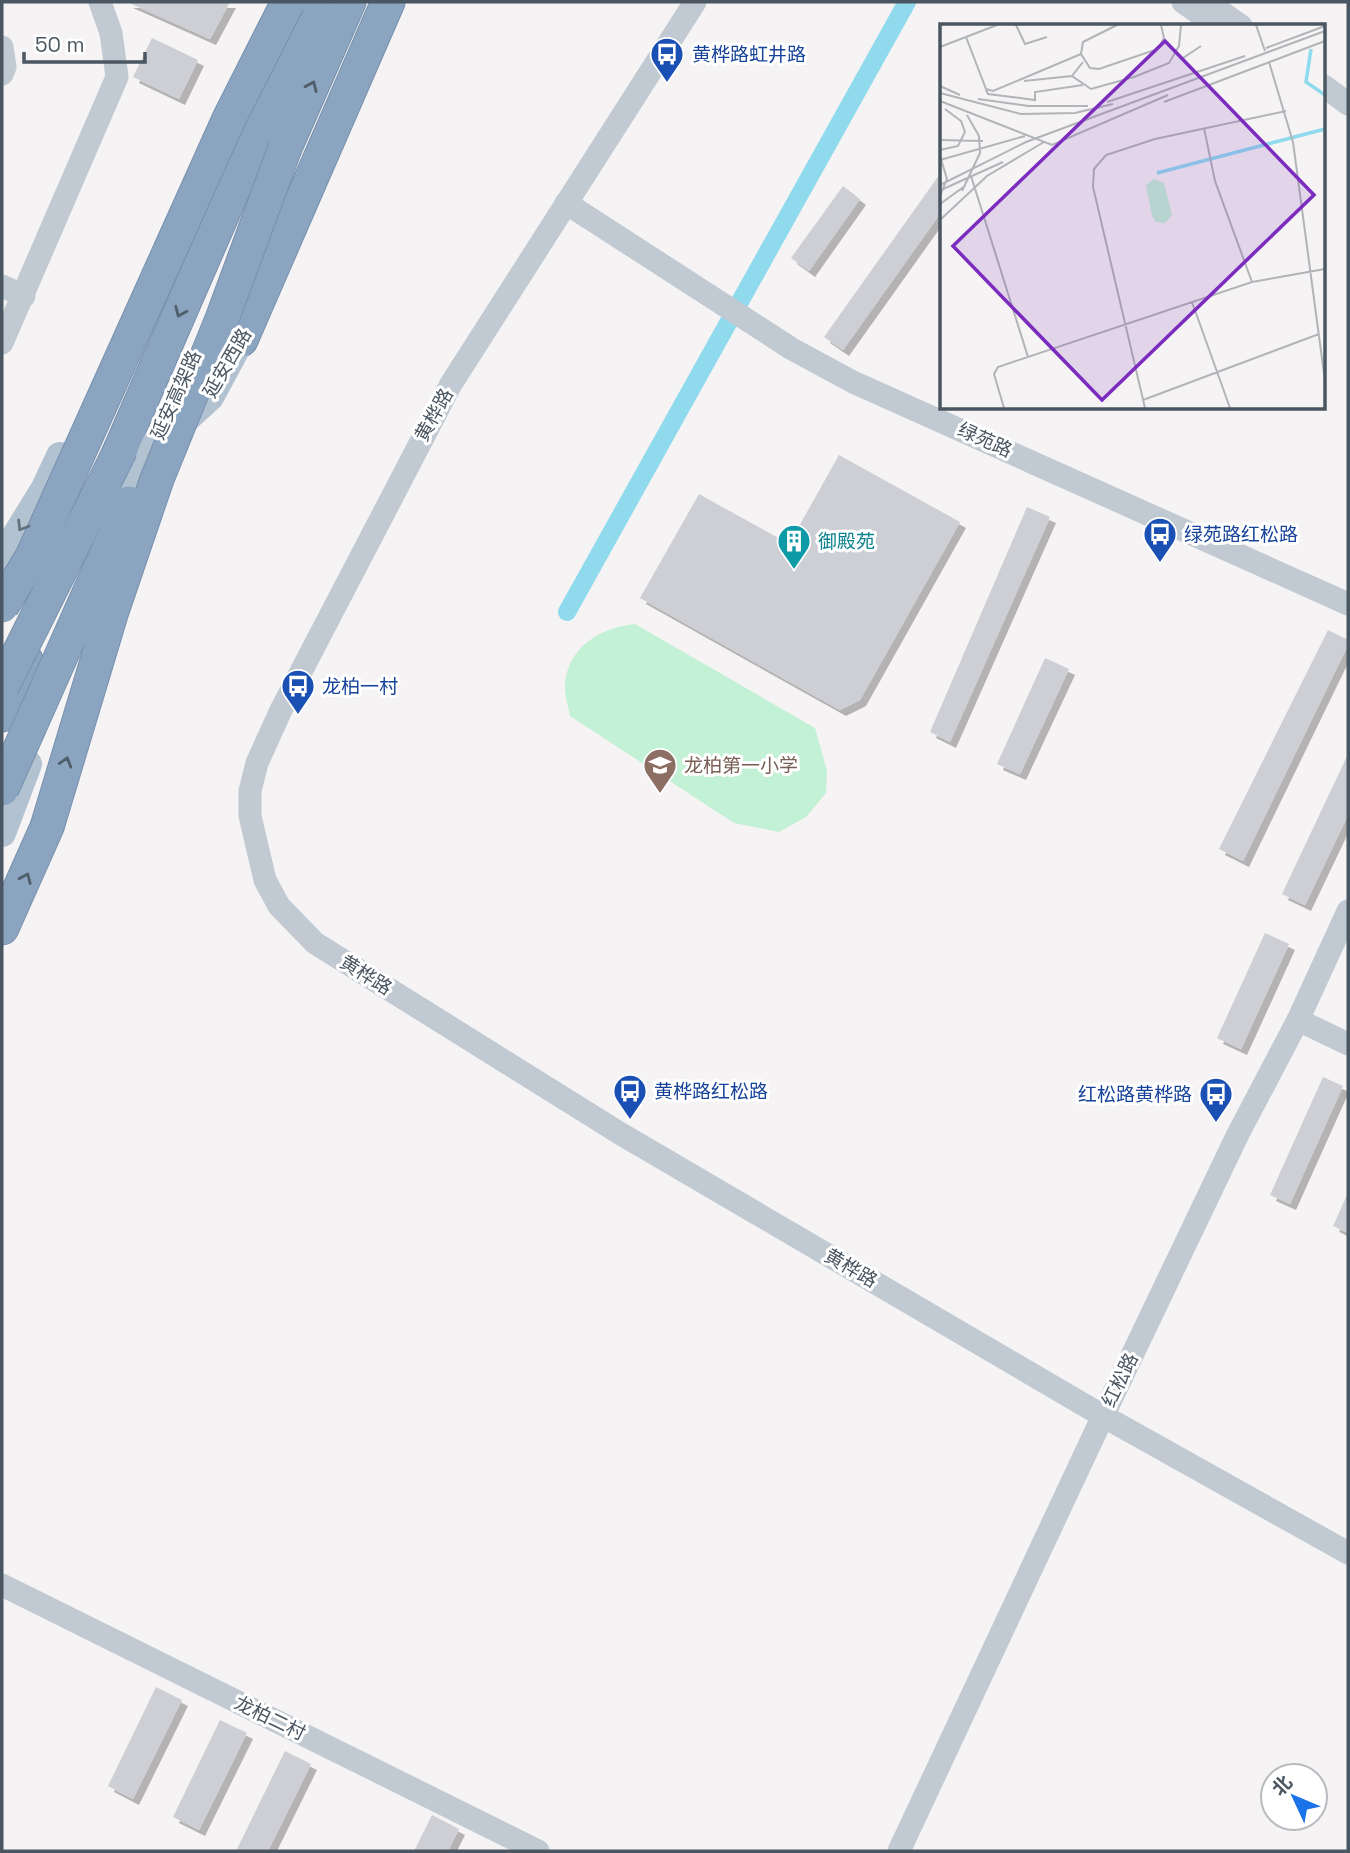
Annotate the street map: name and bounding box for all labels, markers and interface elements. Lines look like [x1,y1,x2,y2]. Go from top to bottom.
scale bar [24,21,145,65]
inset map [940,24,1326,410]
text: 50 m [35,31,85,58]
bus stop icon: 黄桦路虹井路 [648,35,686,84]
place label: 黄桦路虹井路 [692,42,806,67]
one-way arrow [304,81,318,93]
one-way arrow [175,305,189,317]
street label: 延安西路 [197,324,257,402]
street label: 延安高架路 [145,347,207,443]
street label: 黄桦路 [409,384,459,446]
street label: 绿苑路 [954,417,1016,463]
bus stop icon: 绿苑路红松路 [1141,515,1179,564]
one-way arrow [17,518,30,531]
building icon: 御殿苑 [775,522,813,571]
place label: 绿苑路红松路 [1184,522,1298,547]
place label: 御殿苑 [818,529,875,554]
bus stop icon: 龙柏一村 [279,667,317,716]
place label: 龙柏一村 [322,674,398,699]
school or university icon: 龙柏第一小学 [641,746,679,795]
place label: 龙柏第一小学 [684,753,798,778]
one-way arrow [58,756,73,768]
one-way arrow [18,873,32,885]
street label: 黄桦路 [335,949,397,1001]
bus stop icon: 黄桦路红松路 [611,1072,649,1121]
bus stop icon: 红松路黄桦路 [1197,1075,1235,1124]
place label: 黄桦路红松路 [654,1079,768,1104]
place label: 红松路黄桦路 [1078,1082,1192,1107]
street label: 黄桦路 [820,1243,882,1293]
street label: 红松路 [1096,1349,1144,1411]
street label: 龙柏二村 [230,1690,310,1746]
north arrow [1259,1762,1329,1832]
text: 北 [1267,1770,1298,1801]

